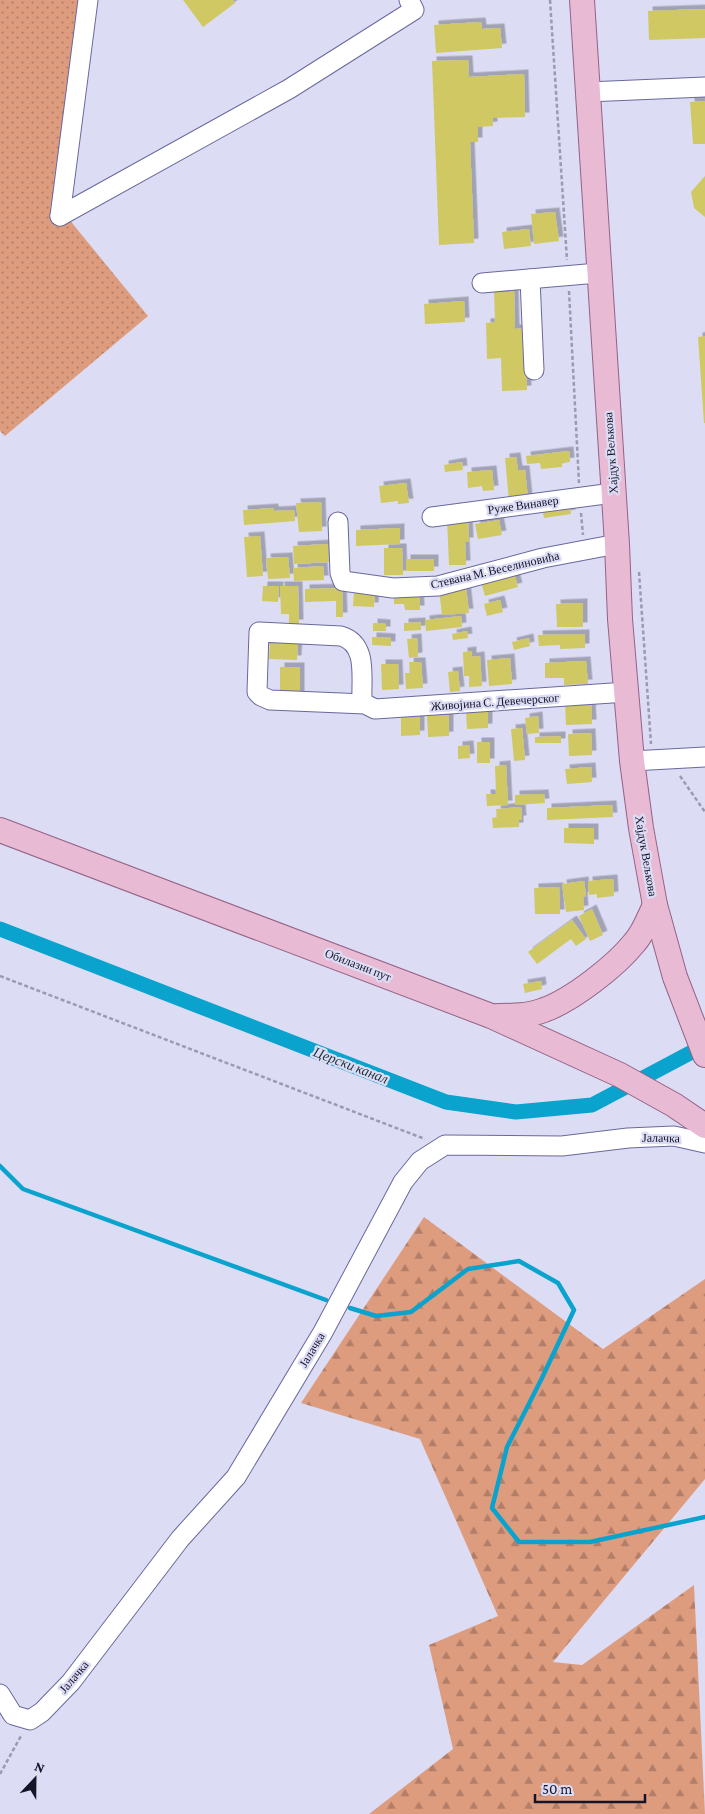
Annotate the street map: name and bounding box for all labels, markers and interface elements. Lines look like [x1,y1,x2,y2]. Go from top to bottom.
street label: Хајдук Вељкова [601,411,621,494]
street label: Руже Винавер [487,493,559,517]
street label: Стевана М. Веселиновића [429,548,561,592]
street label: Живојина С. Девечерског [430,691,560,713]
street label: Хајдук Вељкова [632,815,660,898]
street label: Обилазни пут [323,946,394,984]
water label: Церски канал [310,1043,391,1087]
street label: Јалачка [642,1131,681,1145]
street label: Јалачка [296,1330,328,1370]
street label: Јалачка [56,1657,92,1696]
north arrow [10,1754,60,1804]
text: N [32,1758,48,1776]
scale bar [535,1772,645,1804]
text: 50 m [542,1781,572,1797]

